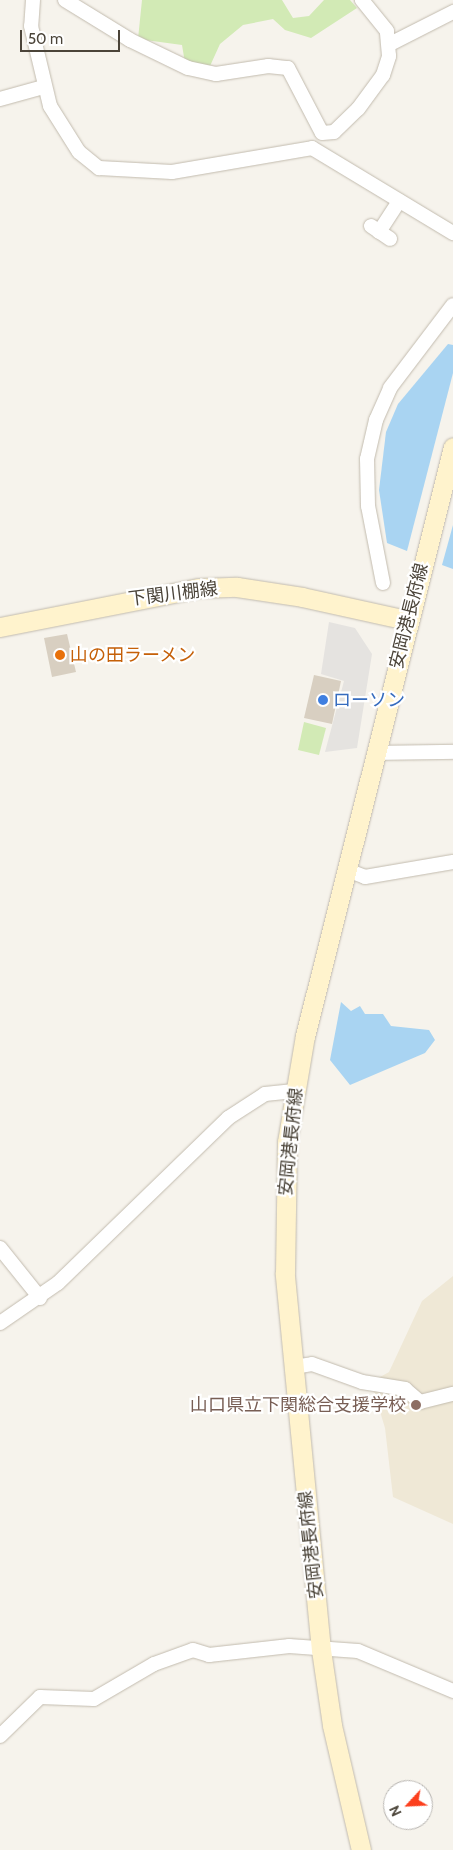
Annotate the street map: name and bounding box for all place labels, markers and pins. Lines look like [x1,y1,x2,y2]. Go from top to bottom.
place label: 山の田ラーメン [70,644,196,666]
marker: 山の田ラーメン [54,649,66,661]
place label: ローソン [333,689,405,711]
marker: ローソン [317,694,329,706]
place label: 山口県立下関総合支援学校 [190,1394,406,1416]
marker: 山口県立下関総合支援学校 [410,1399,422,1411]

